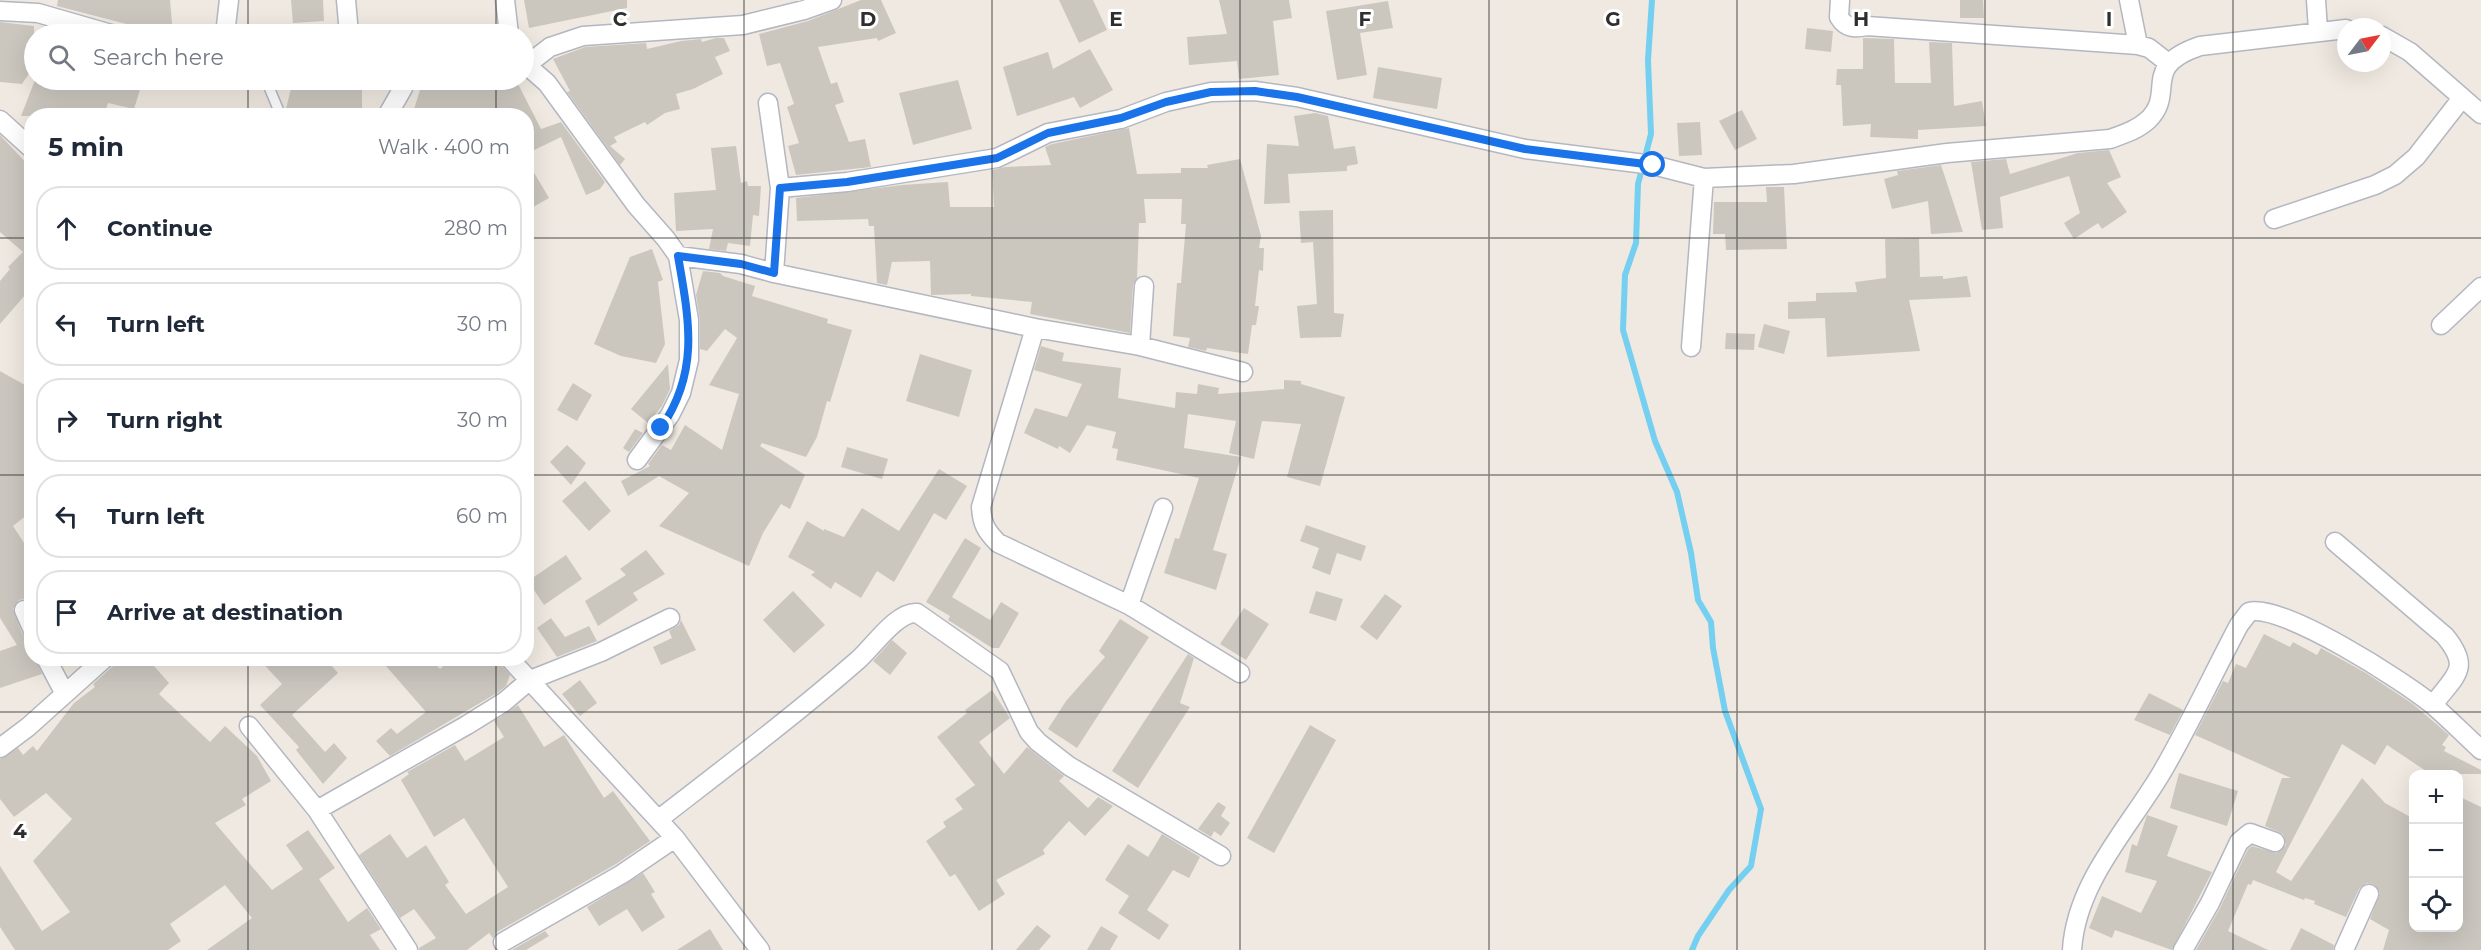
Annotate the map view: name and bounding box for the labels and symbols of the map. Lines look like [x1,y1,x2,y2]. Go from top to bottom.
text: C [613,7,628,31]
text: D [860,7,876,31]
text: E [1109,7,1123,31]
text: F [1359,7,1372,31]
text: G [1605,7,1621,31]
text: H [1853,7,1869,31]
text: I [2106,7,2112,31]
north arrow [2337,18,2391,72]
route start [1639,151,1665,177]
route end [647,414,673,440]
text: 4 [13,819,27,843]

